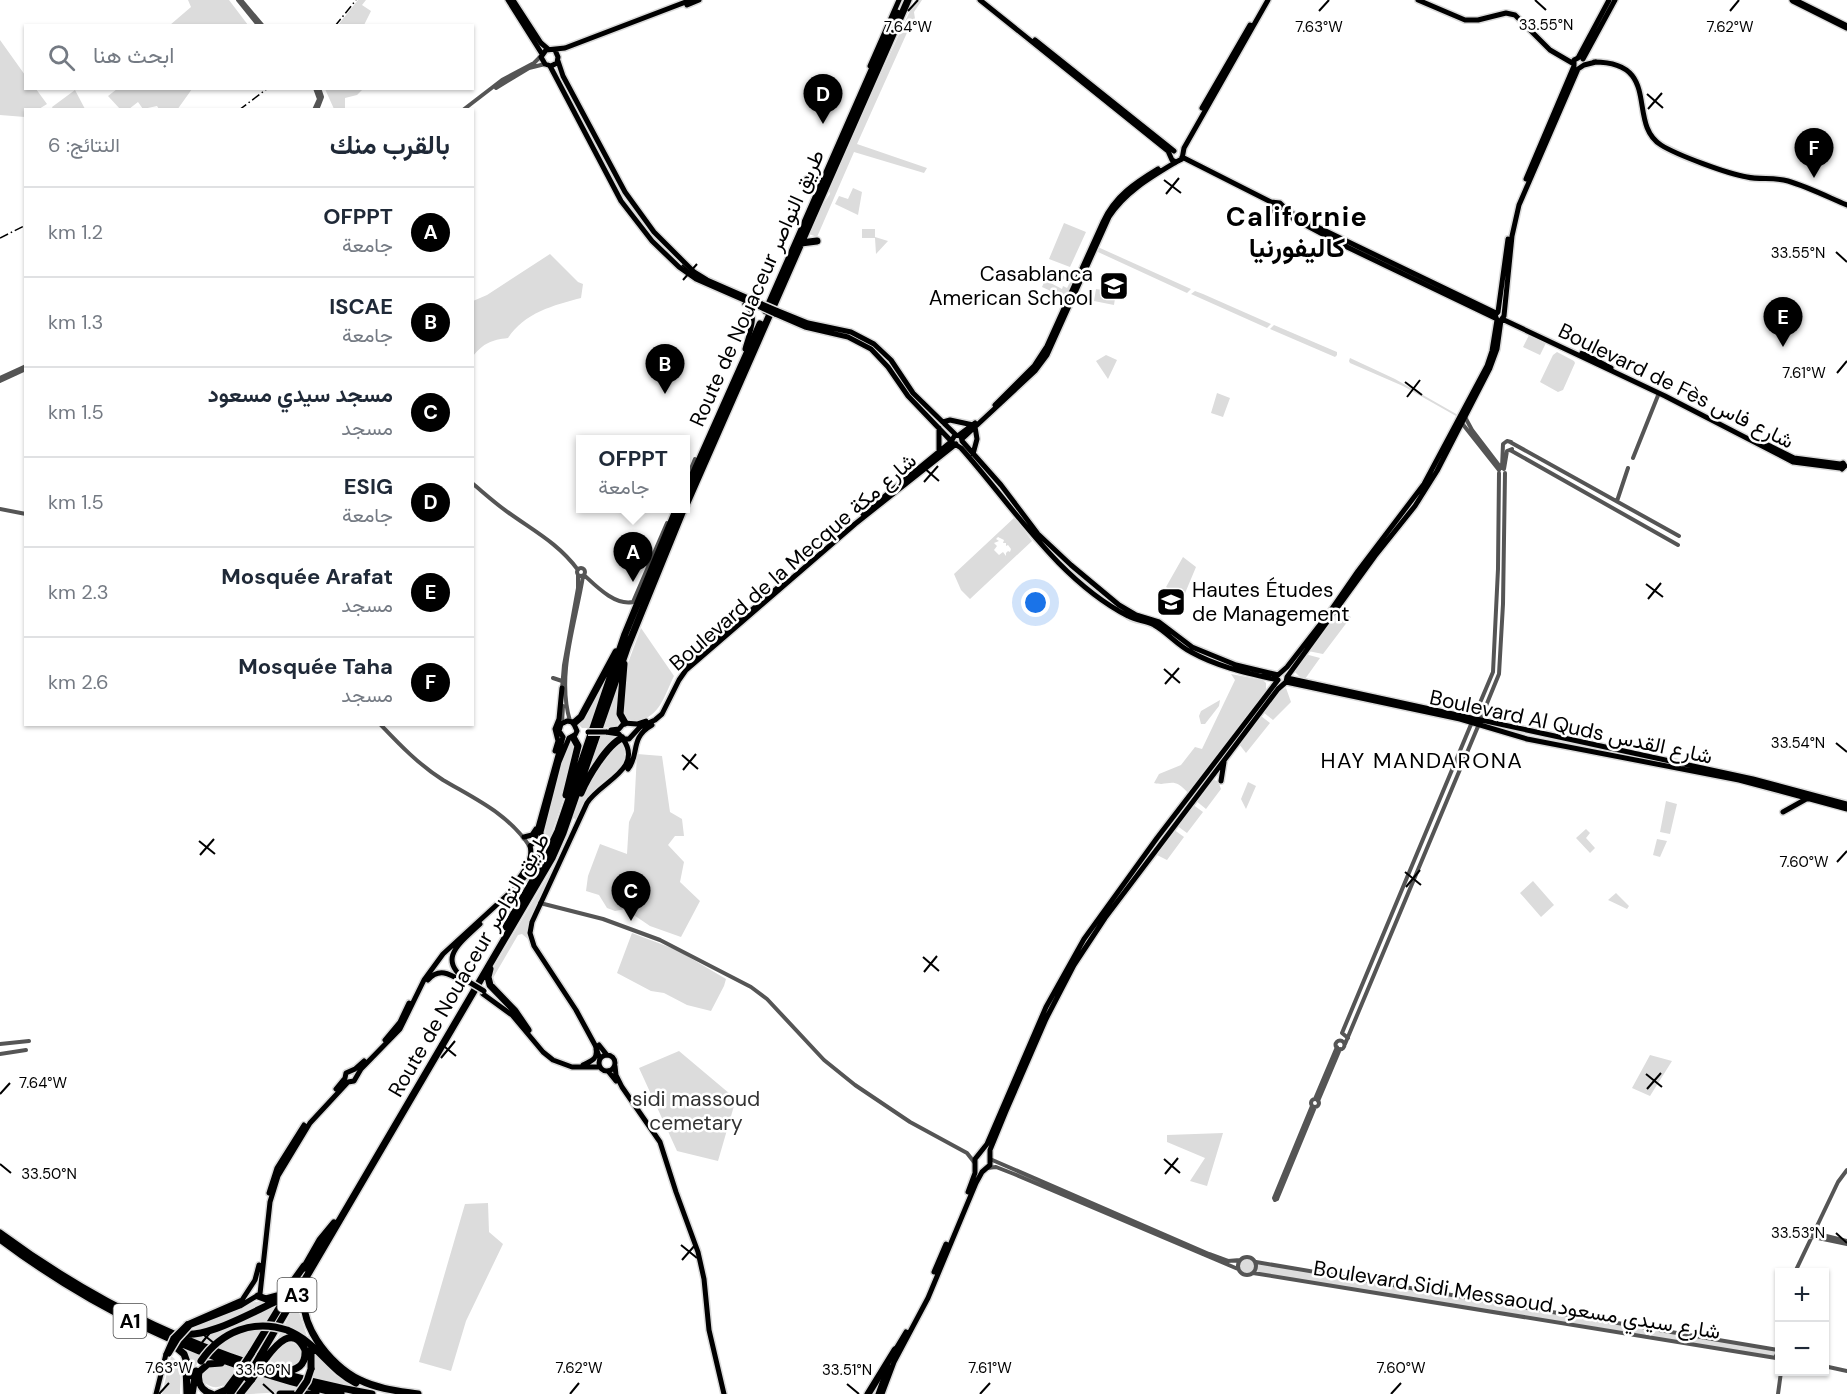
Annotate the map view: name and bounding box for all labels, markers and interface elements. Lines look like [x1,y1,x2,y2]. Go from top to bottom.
text: 33.55°N [1519,15,1573,35]
text: 7.64°W [884,17,932,37]
text: 7.63°W [1295,17,1343,37]
text: 7.62°W [1707,17,1754,37]
search box [24,24,474,90]
icon: search [45,41,78,74]
text: ابحث هنا [93,41,174,70]
pin: D [804,74,842,124]
text: بالقرب منك [330,128,450,162]
pin: F [1794,128,1834,178]
text: النتائج: 6 [48,132,120,158]
street label: Route de Nouaceur طريق النواصر [683,145,831,431]
district label: Californie كاليفورنيا [1226,199,1368,265]
text: OFPPT [323,202,393,231]
text: 1.2 km [48,219,103,245]
text: A [423,219,438,245]
text: جامعة [342,232,393,258]
text: 33.55°N [1771,243,1825,263]
place label: Casablanca American School [929,260,1093,312]
school or university icon: Casablanca American School [1098,270,1130,302]
text: ISCAE [329,292,393,321]
pin: E [1764,298,1802,347]
text: 1.3 km [48,309,103,335]
text: B [424,309,437,335]
street label: Boulevard de Fès شارع فاس [1554,317,1798,455]
text: جامعة [342,322,393,348]
pin: B [646,344,684,394]
text: 7.61°W [1782,363,1826,383]
text: مسجد سيدي مسعود [208,380,393,409]
text: 1.5 km [48,399,104,425]
text: C [423,399,438,425]
text: مسجد [341,415,393,441]
popup [576,435,690,513]
text: OFPPT [598,444,668,473]
street label: Boulevard de la Mecque شارع مكة [664,447,922,677]
text: ESIG [344,472,393,501]
text: جامعة [598,474,649,500]
text: 1.5 km [48,489,104,515]
text: D [423,489,438,515]
text: جامعة [342,502,393,528]
pin: A [614,532,652,582]
text: Mosquée Arafat [221,562,393,591]
place label: Hautes Études de Management [1192,576,1349,628]
text: 2.3 km [48,579,109,605]
text: E [425,579,436,605]
school or university icon: Hautes Études de Management [1155,586,1187,618]
your location [1021,588,1050,617]
text: مسجد [341,592,393,618]
text: Mosquée Taha [238,652,393,681]
text: 2.6 km [48,669,109,695]
text: F [425,669,436,695]
text: مسجد [341,682,393,708]
street label: Boulevard Al Quds شارع القدس [1427,683,1715,771]
text: 33.54°N [1771,733,1825,753]
district label: HAY MANDARONA [1321,746,1523,775]
street label: Route de Nouaceur طريق النواصر [382,828,556,1102]
text: 7.60°W [1780,852,1829,872]
pin: C [612,872,650,921]
text: 7.64°W [19,1073,67,1093]
park label: sidi massoud cemetary [632,1085,760,1137]
text: 33.50°N [21,1164,77,1184]
text: 33.53°N [1771,1223,1825,1243]
street label: Boulevard Sidi Messaoud شارع سيدي مسعود [1311,1254,1722,1349]
map controls [1775,1268,1829,1376]
button: + [1775,1268,1829,1322]
road number: A3 [278,1278,316,1312]
road number: A1 [114,1304,146,1338]
button: − [1775,1322,1829,1376]
text: 7.63°W [145,1358,193,1378]
text: 7.62°W [556,1358,603,1378]
text: 7.61°W [968,1358,1012,1378]
text: 7.60°W [1377,1358,1426,1378]
text: 33.50°N [235,1360,291,1380]
text: 33.51°N [822,1360,872,1380]

